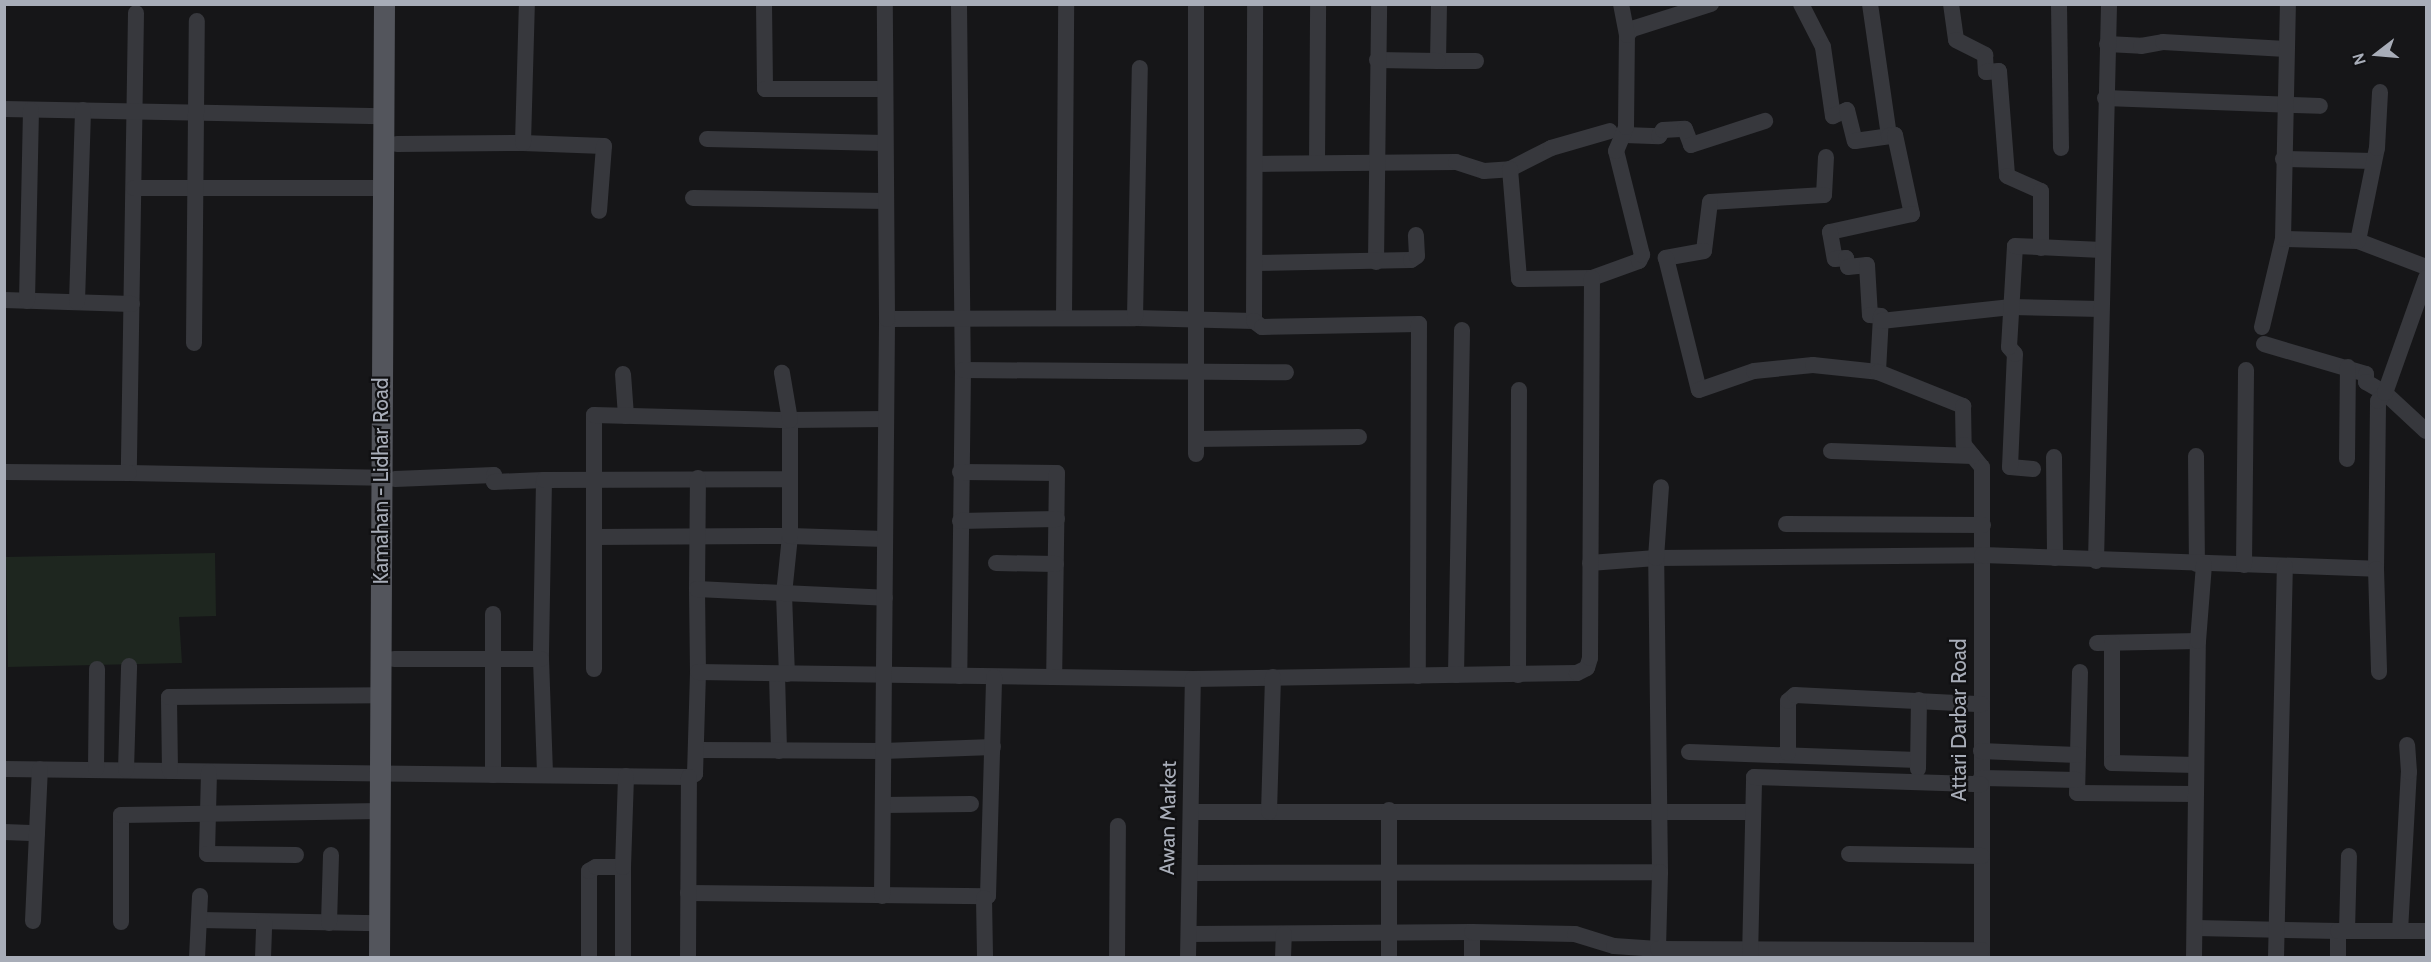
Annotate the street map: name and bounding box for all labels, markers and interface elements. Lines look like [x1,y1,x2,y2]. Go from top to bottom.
north arrow [2347,24,2407,84]
text: N [2349,51,2370,67]
street label: Kamahan - Lidhar Road [368,377,394,585]
street label: Attari Darbar Road [1946,639,1972,801]
street label: Awan Market [1154,761,1182,875]

